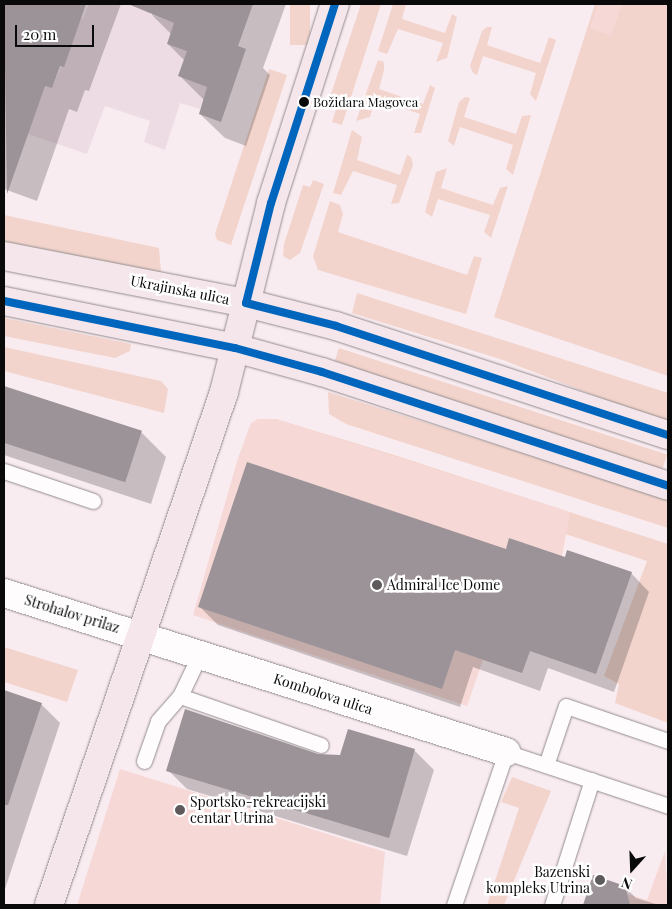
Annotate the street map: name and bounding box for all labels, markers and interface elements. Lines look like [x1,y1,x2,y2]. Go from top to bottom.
scale bar [18,15,96,47]
text: 20 m [23,24,56,44]
place label: Božidara Magovca [313,94,418,110]
marker: Božidara Magovca [299,97,309,107]
street label: Ukrajinska ulica [129,272,231,308]
place label: Admiral Ice Dome [387,577,500,593]
marker: Admiral Ice Dome [371,579,383,591]
street label: Strohalov prilaz [22,591,122,637]
street label: Kombolova ulica [271,670,375,718]
place label: Sportsko-rekreacijski centar Utrina [190,794,326,826]
marker: Sportsko-rekreacijski centar Utrina [174,804,186,816]
north arrow [607,844,657,894]
place label: Bazenski kompleks Utrina [486,864,590,896]
text: N [619,873,635,894]
marker: Bazenski kompleks Utrina [594,874,606,886]

